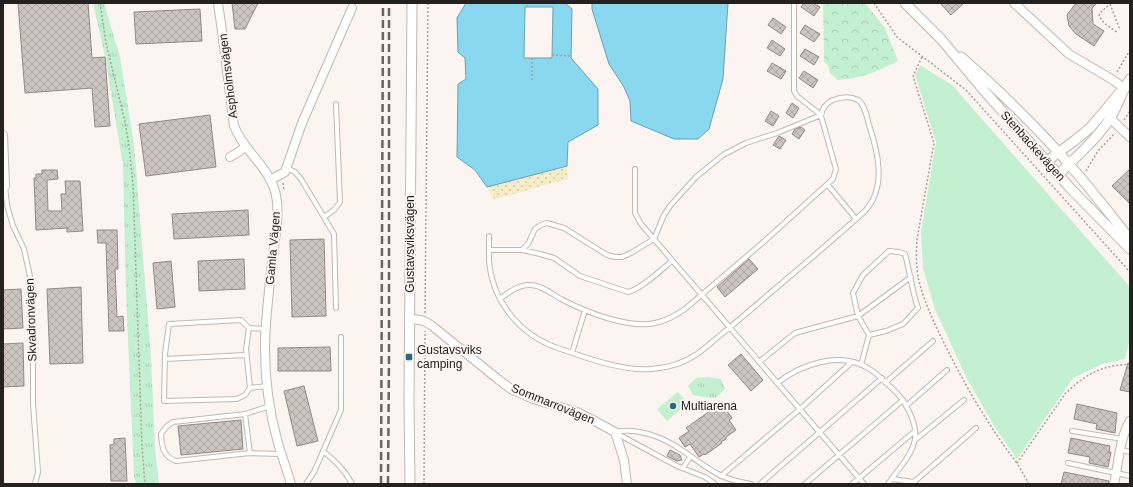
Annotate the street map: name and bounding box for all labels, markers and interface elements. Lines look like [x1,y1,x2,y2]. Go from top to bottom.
street label: Aspholmsvägen [216,33,240,119]
street label: Stenbackevägen [998,108,1068,184]
street label: Gustavsviksvägen [403,195,417,293]
street label: Gamla Vägen [263,211,283,285]
street label: Skvadronvägen [23,278,39,362]
place label: Gustavsviks camping [417,343,482,371]
marker: Gustavsviks camping [404,352,414,362]
street label: Sommarrovägen [509,381,597,427]
place label: Multiarena [681,399,737,413]
marker: Multiarena [668,401,678,411]

